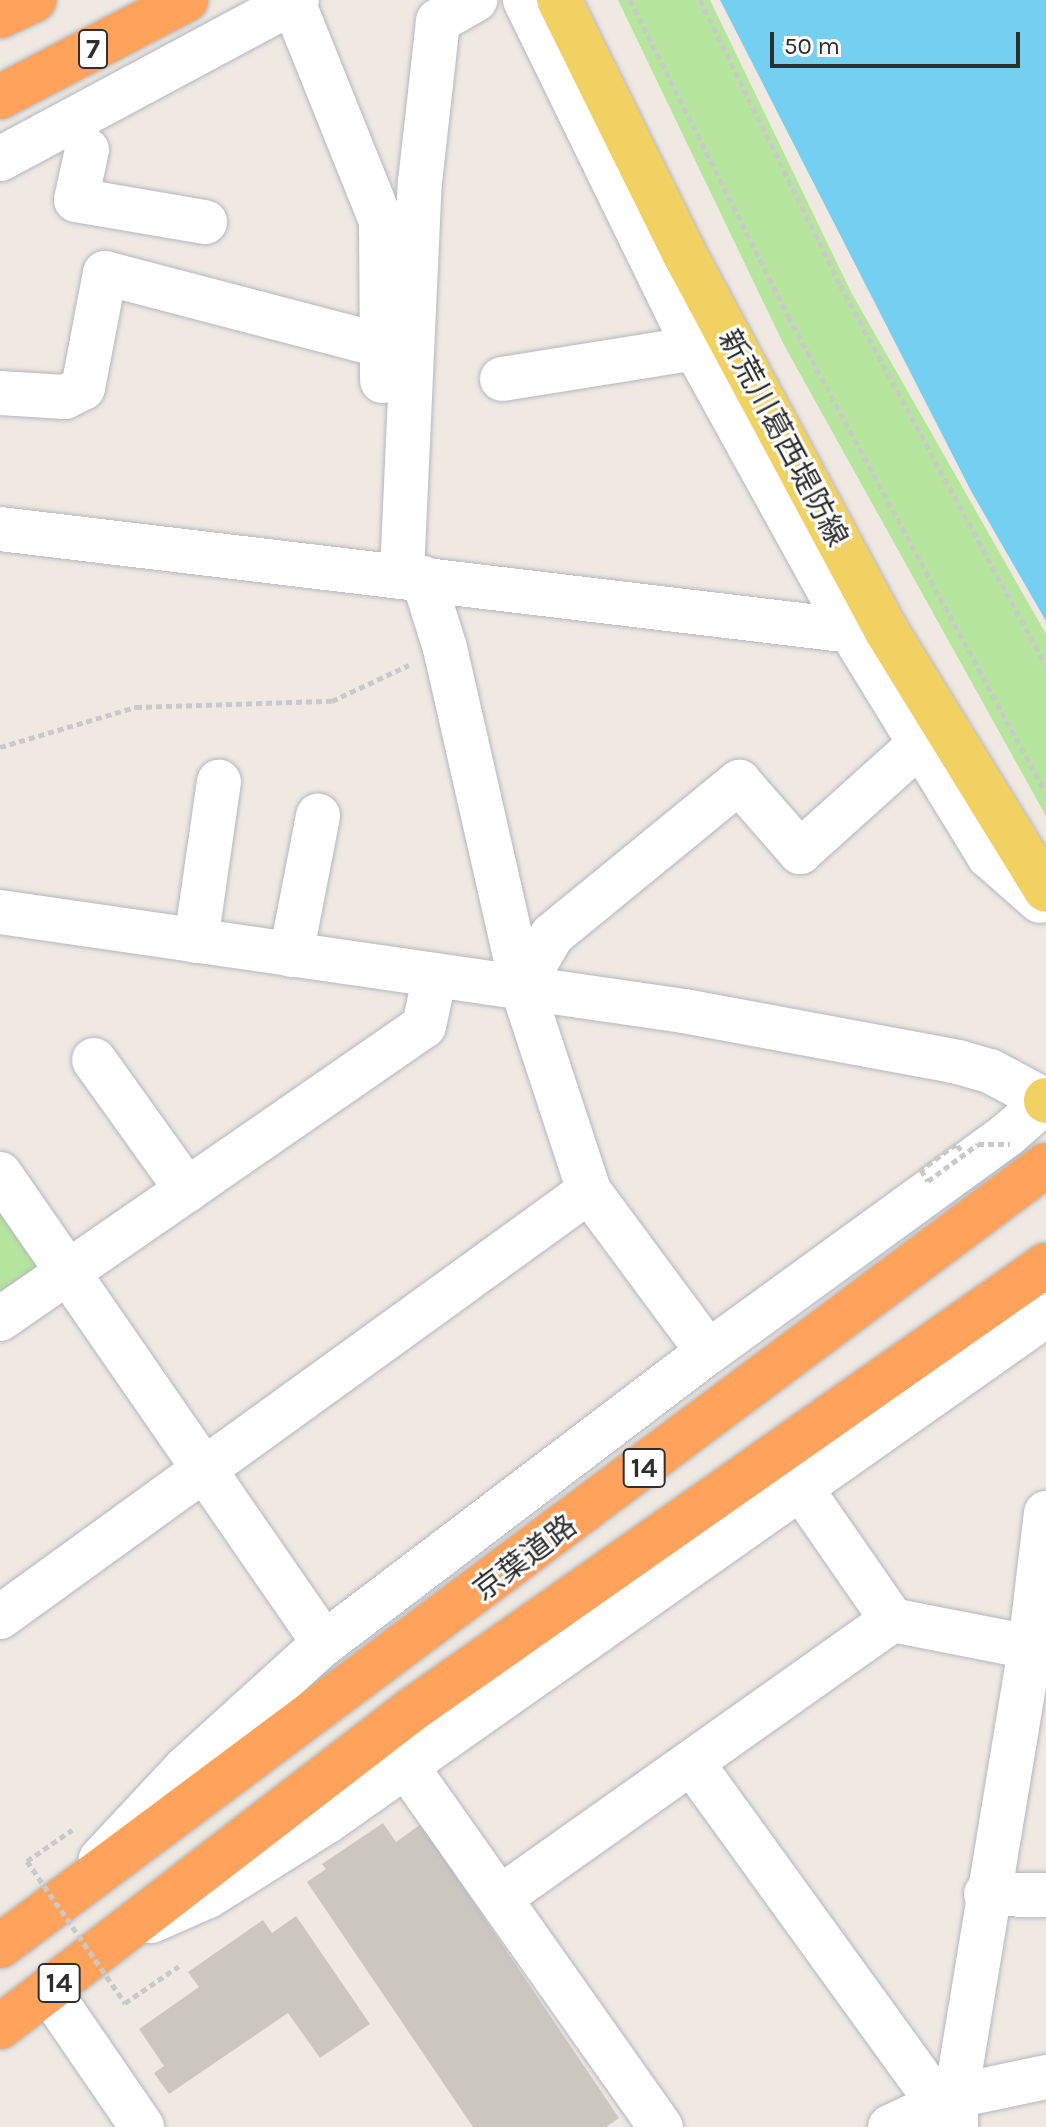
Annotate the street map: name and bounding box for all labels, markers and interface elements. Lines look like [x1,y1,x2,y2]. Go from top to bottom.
scale bar [774,16,1024,66]
road number: 7 [77,25,109,73]
text: 50 m [784,32,840,60]
street label: 新荒川葛西堤防線 [711,324,855,552]
road number: 14 [622,1444,666,1492]
street label: 京葉道路 [466,1508,584,1608]
road number: 14 [37,1959,81,2007]

